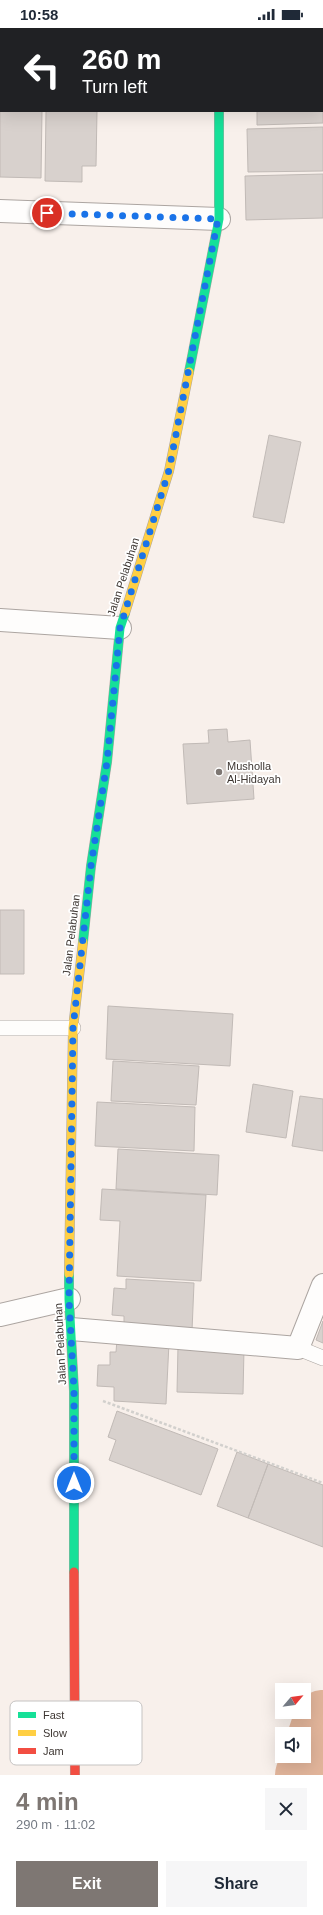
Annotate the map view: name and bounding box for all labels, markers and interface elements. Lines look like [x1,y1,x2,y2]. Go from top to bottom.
text: 10:58 [20,6,58,23]
icon: left [16,44,68,96]
text: 260 m [82,44,161,75]
text: Turn left [82,77,147,97]
pin [30,196,64,230]
icon: arrive [36,202,58,224]
street label: Jalan Pelabuhan [105,536,141,618]
place label: Musholla Al-Hidayah [227,760,281,785]
marker: Musholla Al-Hidayah [214,767,224,777]
street label: Jalan Pelabuhan [60,894,82,976]
street label: Jalan Pelabuhan [52,1303,68,1385]
position arrow [53,1462,95,1504]
north arrow [275,1683,311,1719]
map controls [275,1683,311,1763]
legend [10,1701,142,1765]
text: Fast [43,1709,64,1721]
text: Slow [43,1727,67,1739]
button: sound [275,1727,311,1763]
text: Jam [43,1745,64,1757]
text: 4 min [16,1788,79,1815]
button: close [265,1788,307,1830]
text: 290 m · 11:02 [16,1817,95,1832]
button: Exit [16,1861,158,1907]
button: Share [166,1861,307,1907]

